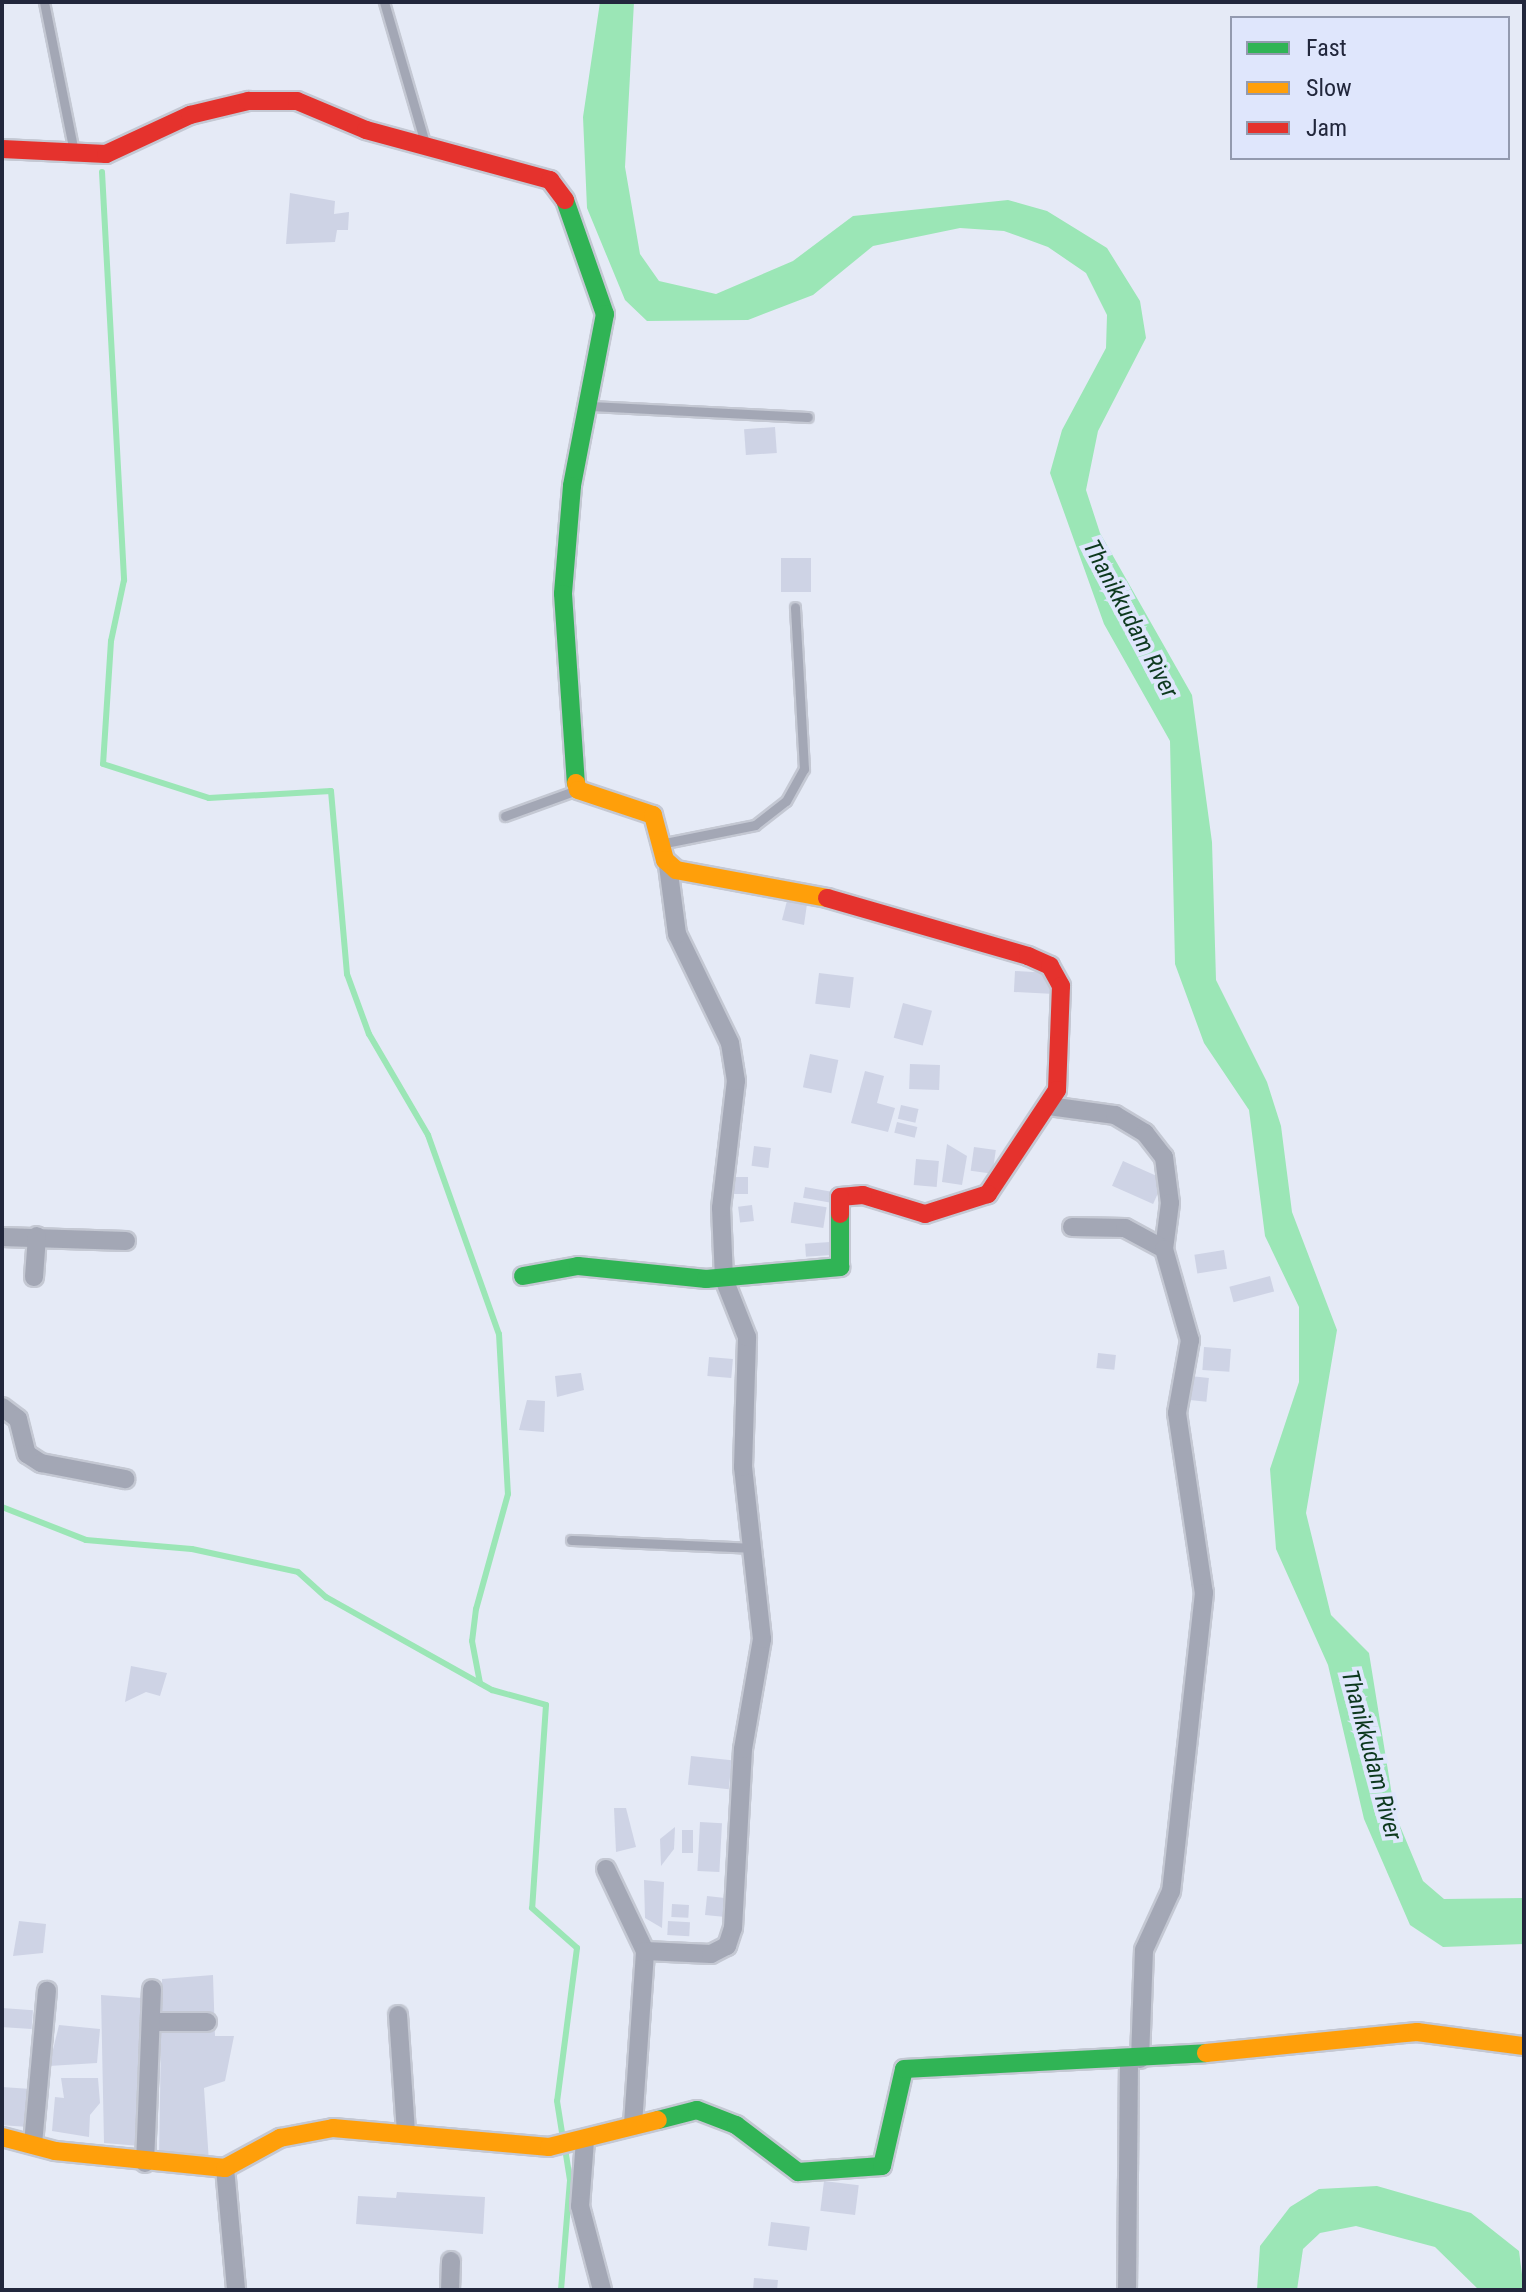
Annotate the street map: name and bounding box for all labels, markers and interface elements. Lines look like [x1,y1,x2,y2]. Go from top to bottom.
legend [1230,16,1510,160]
text: Fast [1306,34,1347,62]
text: Slow [1306,74,1352,102]
text: Jam [1306,114,1347,142]
water label: Thanikkudam River [1076,535,1184,703]
water label: Thanikkudam River [1335,1667,1407,1843]

